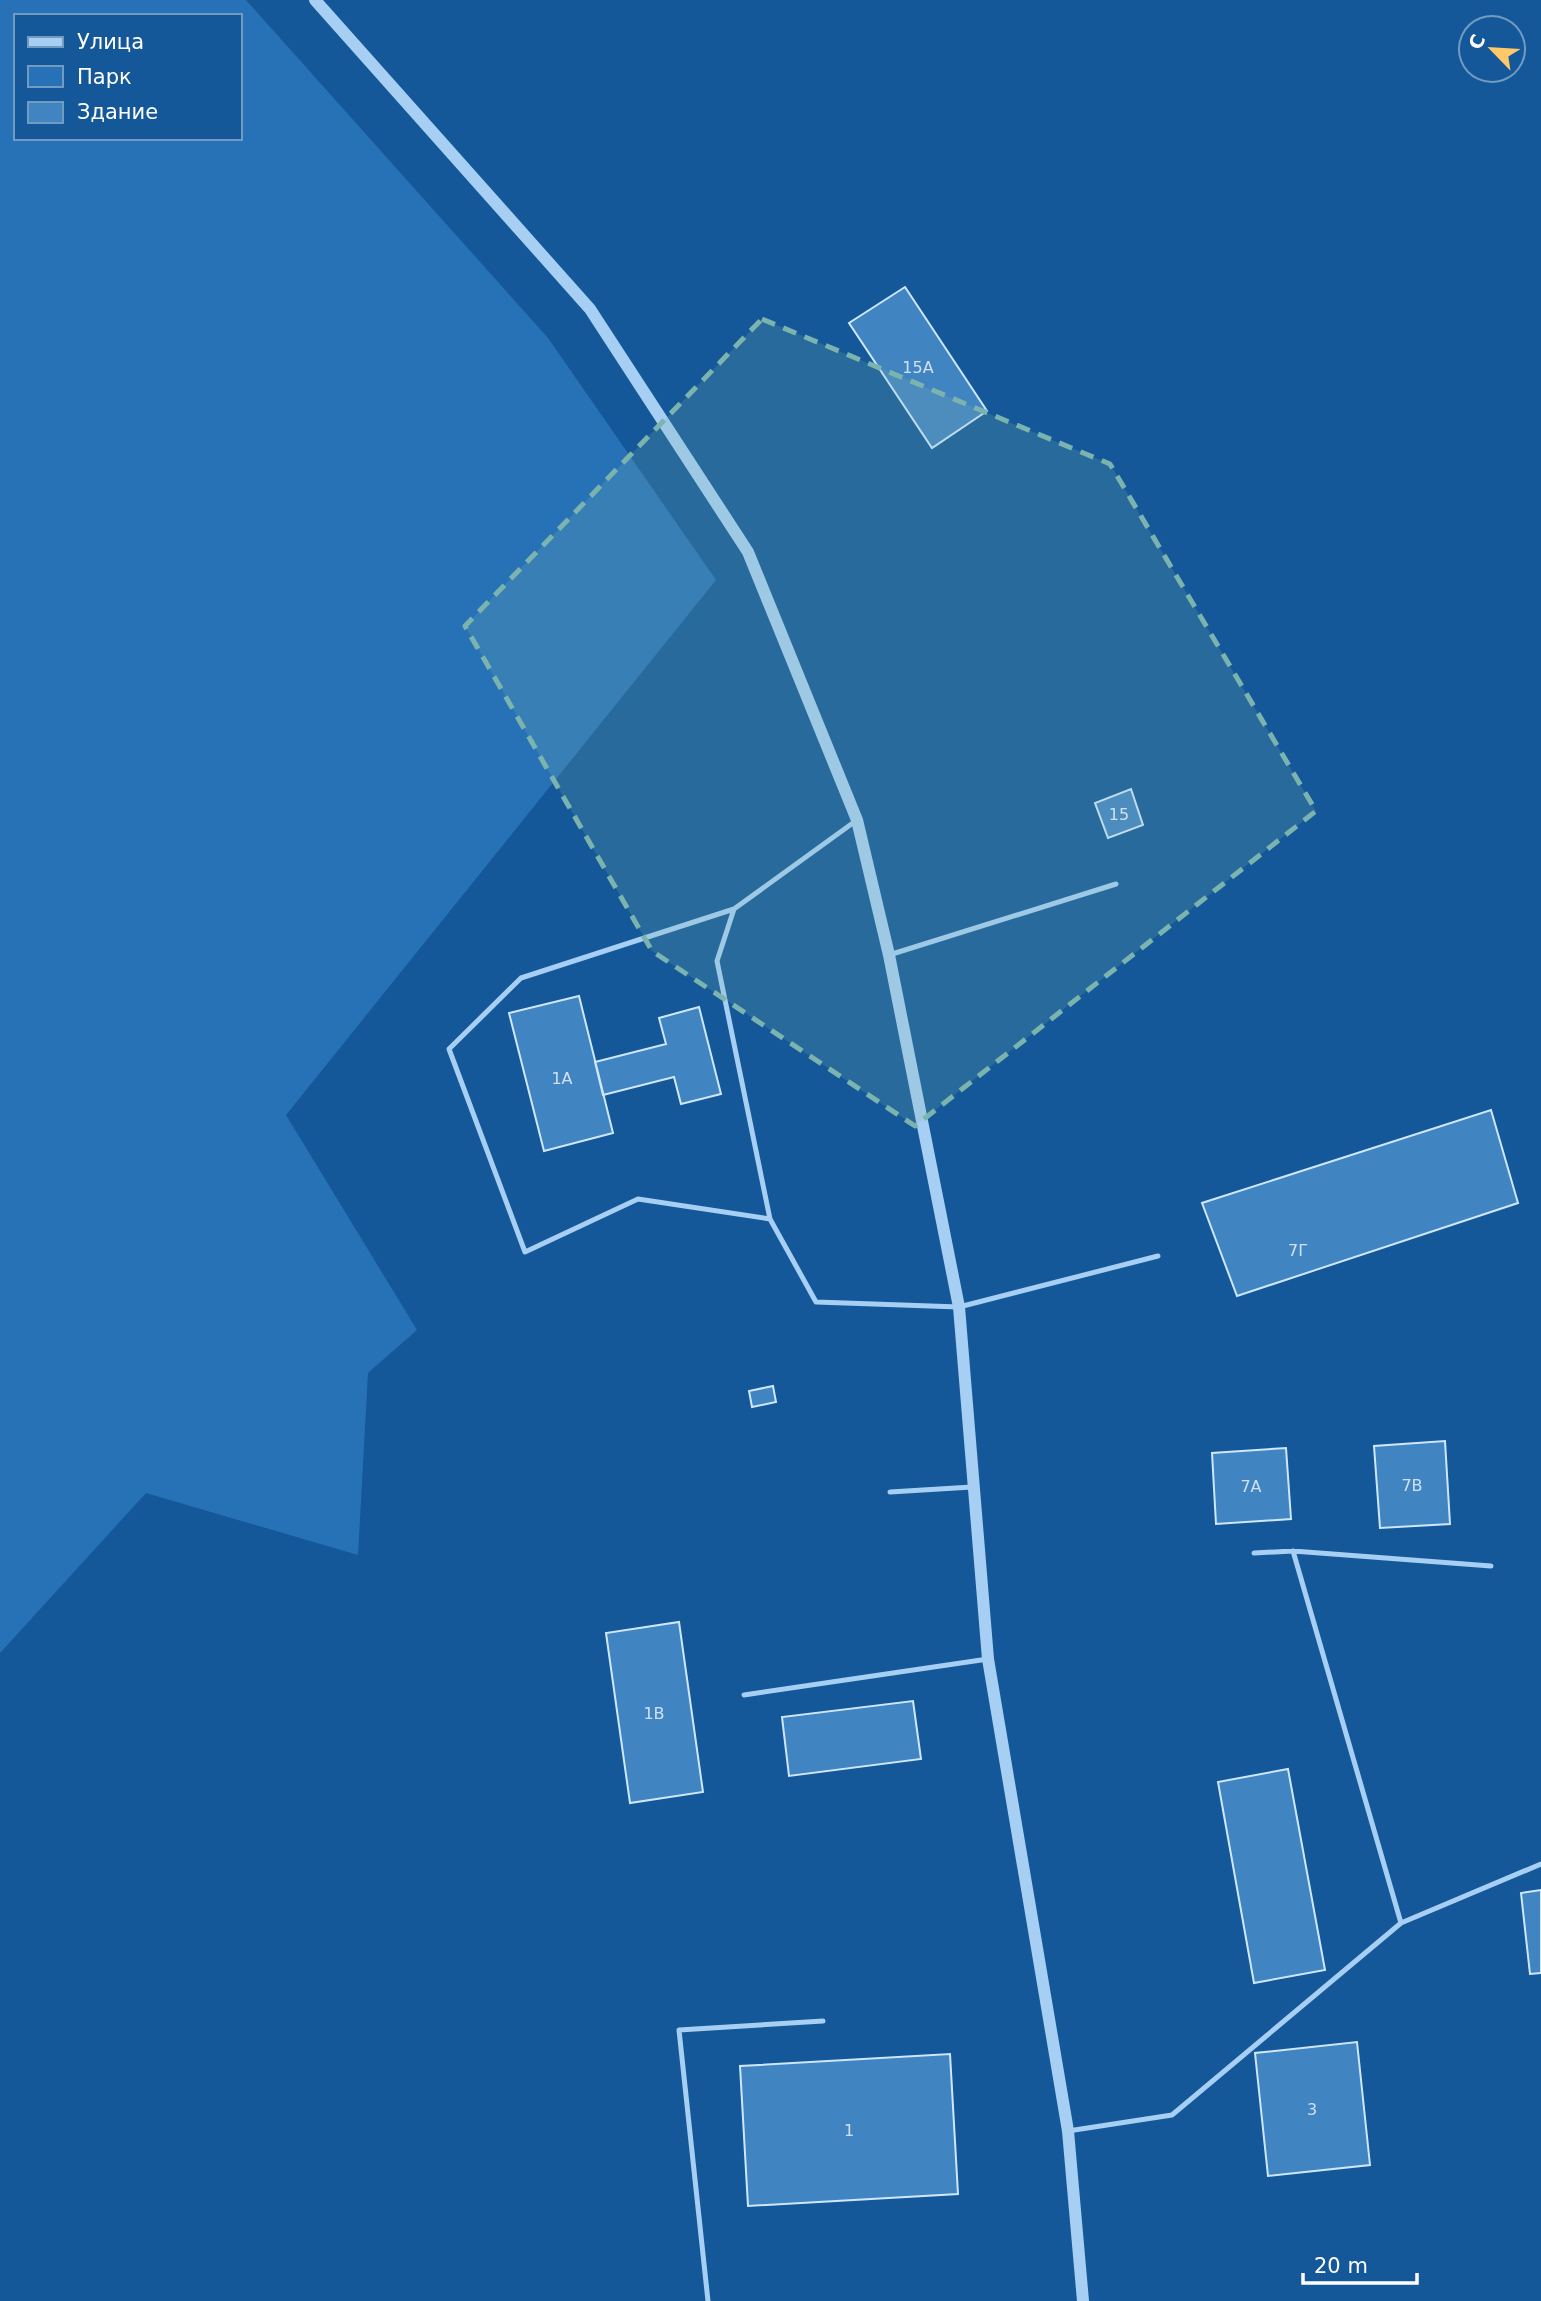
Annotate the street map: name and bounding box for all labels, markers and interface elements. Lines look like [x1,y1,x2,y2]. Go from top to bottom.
legend [14,14,242,140]
north arrow [1457,14,1527,84]
text: Улица [77,30,144,54]
text: С [1464,31,1490,53]
text: Парк [77,65,132,89]
text: Здание [77,100,158,124]
house number: 15А [902,358,934,377]
house number: 15 [1109,805,1129,824]
house number: 1А [551,1069,573,1088]
house number: 7Г [1288,1241,1308,1260]
house number: 7В [1401,1476,1423,1495]
house number: 7А [1240,1477,1262,1496]
house number: 1В [643,1704,665,1723]
house number: 3 [1307,2100,1317,2119]
house number: 1 [844,2121,854,2140]
scale bar [1303,2242,1417,2286]
text: 20 m [1314,2254,1368,2278]

